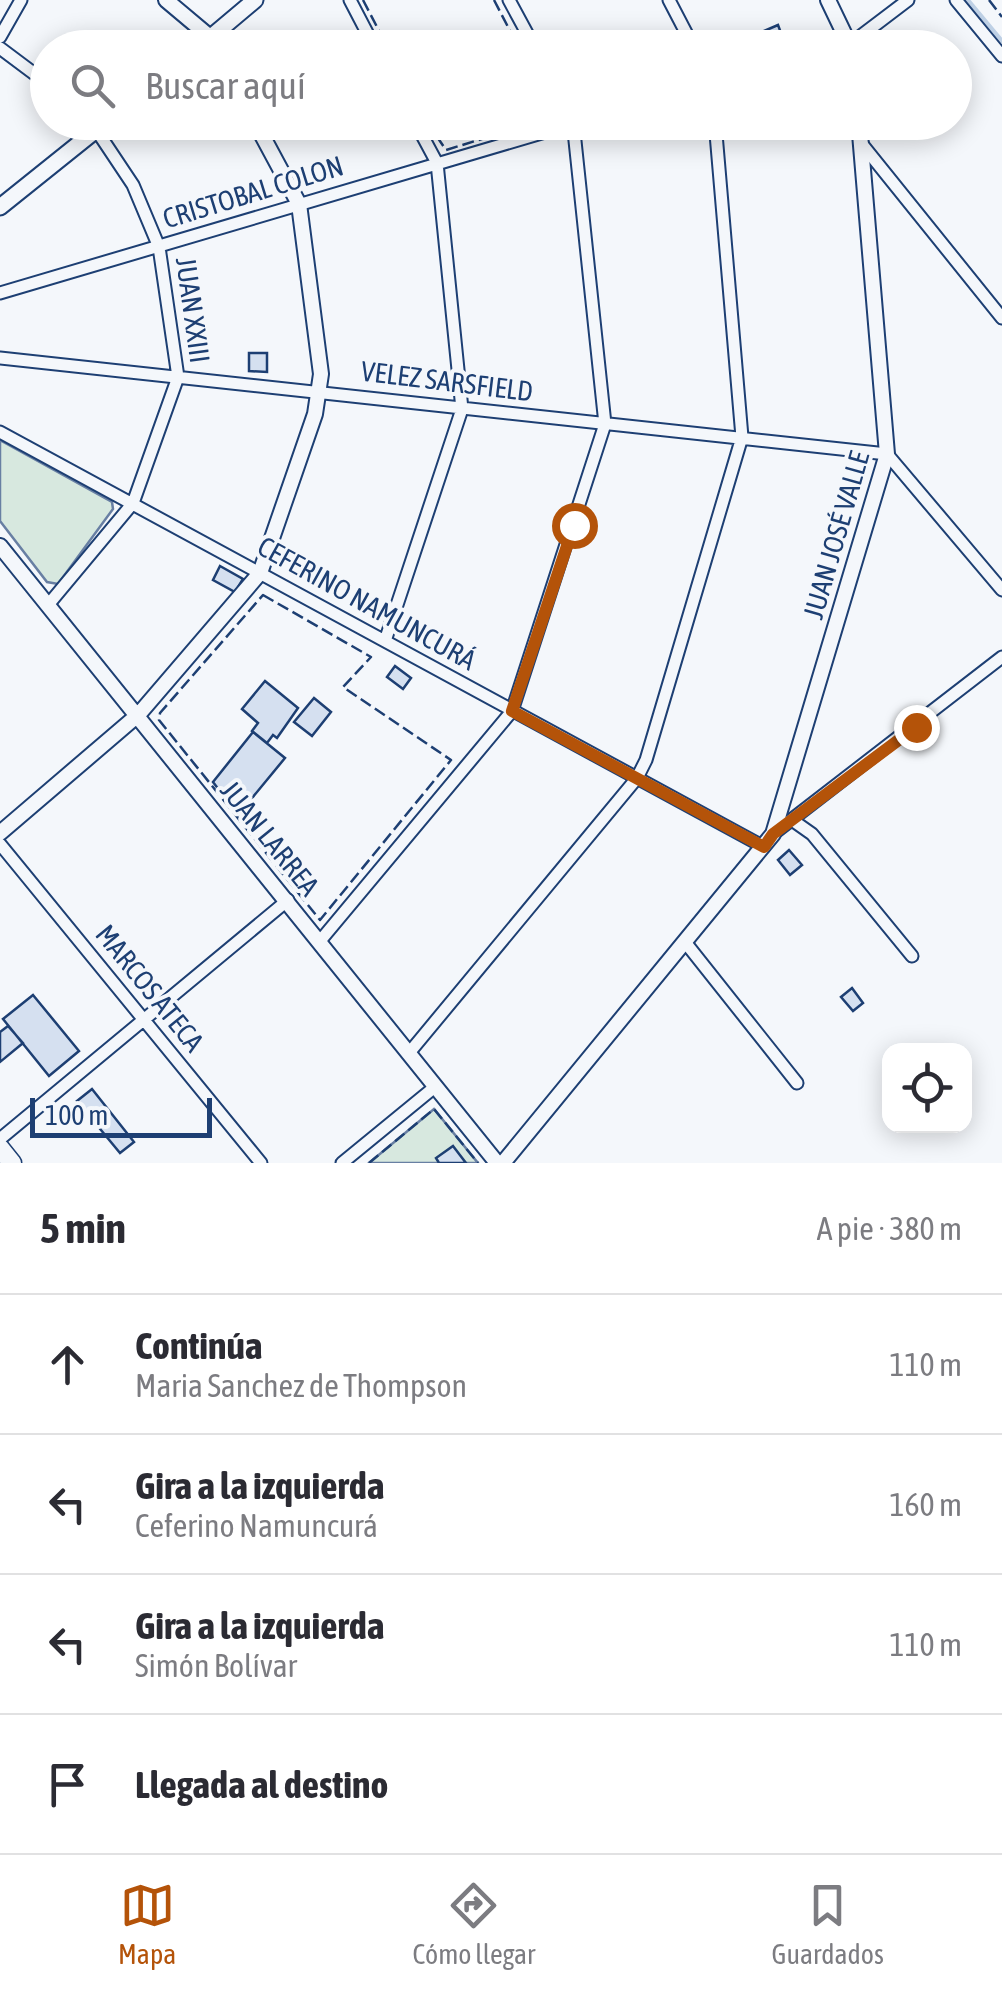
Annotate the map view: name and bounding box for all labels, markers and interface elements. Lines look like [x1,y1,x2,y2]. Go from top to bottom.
search box [30,30,972,140]
icon: search [65,58,120,113]
text: Buscar aquí [145,64,306,107]
street label: CRISTOBAL COLON [159,149,347,235]
street label: JUAN XXIII [170,255,216,365]
street label: VELEZ SARSFIELD [359,355,535,407]
street label: JUAN JOSÉ VALLE [797,447,875,622]
route start [552,503,598,549]
street label: CEFERINO NAMUNCURÁ [252,530,482,676]
route end [894,705,940,751]
street label: JUAN LARREA [214,774,326,902]
street label: MARCOS ATECA [89,918,211,1058]
map controls [882,1043,972,1133]
button: locate [882,1043,972,1133]
scale bar [30,1093,212,1138]
text: 100 m [45,1099,108,1131]
text: 5 min [40,1204,126,1252]
text: A pie · 380 m [817,1210,962,1247]
text: Continúa [135,1324,263,1367]
icon: ahead [40,1337,95,1392]
text: 110 m [889,1346,962,1383]
text: Maria Sanchez de Thompson [135,1367,467,1404]
text: Gira a la izquierda [135,1464,384,1507]
icon: left [40,1477,95,1532]
text: 160 m [889,1486,962,1523]
text: Ceferino Namuncurá [135,1507,378,1544]
text: Gira a la izquierda [135,1604,384,1647]
icon: left [40,1617,95,1672]
text: 110 m [889,1626,962,1663]
text: Simón Bolívar [135,1647,297,1684]
icon: arrive [40,1757,95,1812]
text: Llegada al destino [135,1763,388,1806]
tab: Mapa [118,1878,176,1970]
tab: Cómo llegar [412,1878,535,1970]
tab: Guardados [772,1878,884,1970]

